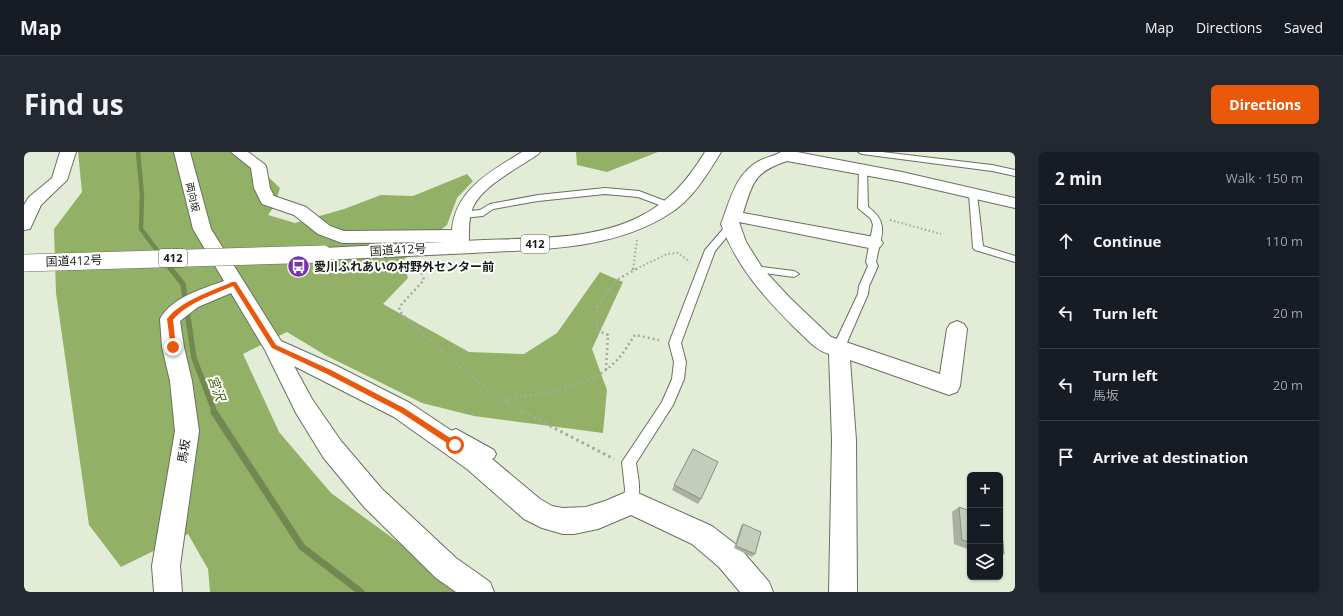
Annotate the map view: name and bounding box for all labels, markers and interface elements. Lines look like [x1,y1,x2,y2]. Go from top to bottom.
text: Map [20,15,61,41]
text: Map [1145,18,1174,37]
text: Directions [1196,18,1262,37]
text: Saved [1284,18,1323,37]
text: Find us [24,85,124,123]
button: Directions [1211,85,1319,124]
text: 2 min [1055,167,1102,190]
text: Walk · 150 m [1226,169,1303,187]
street label: 両向坂 [183,181,203,213]
icon: ahead [1055,230,1077,252]
text: Continue [1093,231,1161,251]
text: 110 m [1265,232,1303,250]
road number: 412 [521,235,549,253]
street label: 国道412号 [369,240,427,259]
road number: 412 [159,249,187,267]
street label: 国道412号 [45,251,103,270]
bus stop icon: 愛川ふれあいの村野外センター前 [285,254,311,280]
place label: 愛川ふれあいの村野外センター前 [314,258,494,275]
icon: left [1055,302,1077,324]
text: Turn left [1093,303,1158,323]
text: 20 m [1273,304,1303,322]
route end [164,338,182,356]
text: Turn left [1093,365,1158,385]
water label: 宮沢 [204,373,231,405]
icon: left [1055,374,1077,396]
text: 20 m [1273,376,1303,394]
text: 馬坂 [1093,386,1119,404]
route start [446,436,464,454]
street label: 馬坂 [173,438,194,464]
icon: arrive [1055,446,1077,468]
text: Arrive at destination [1093,447,1248,467]
map controls [967,472,1003,580]
button: + [967,472,1003,508]
button: − [967,508,1003,544]
button: layers [967,544,1003,580]

